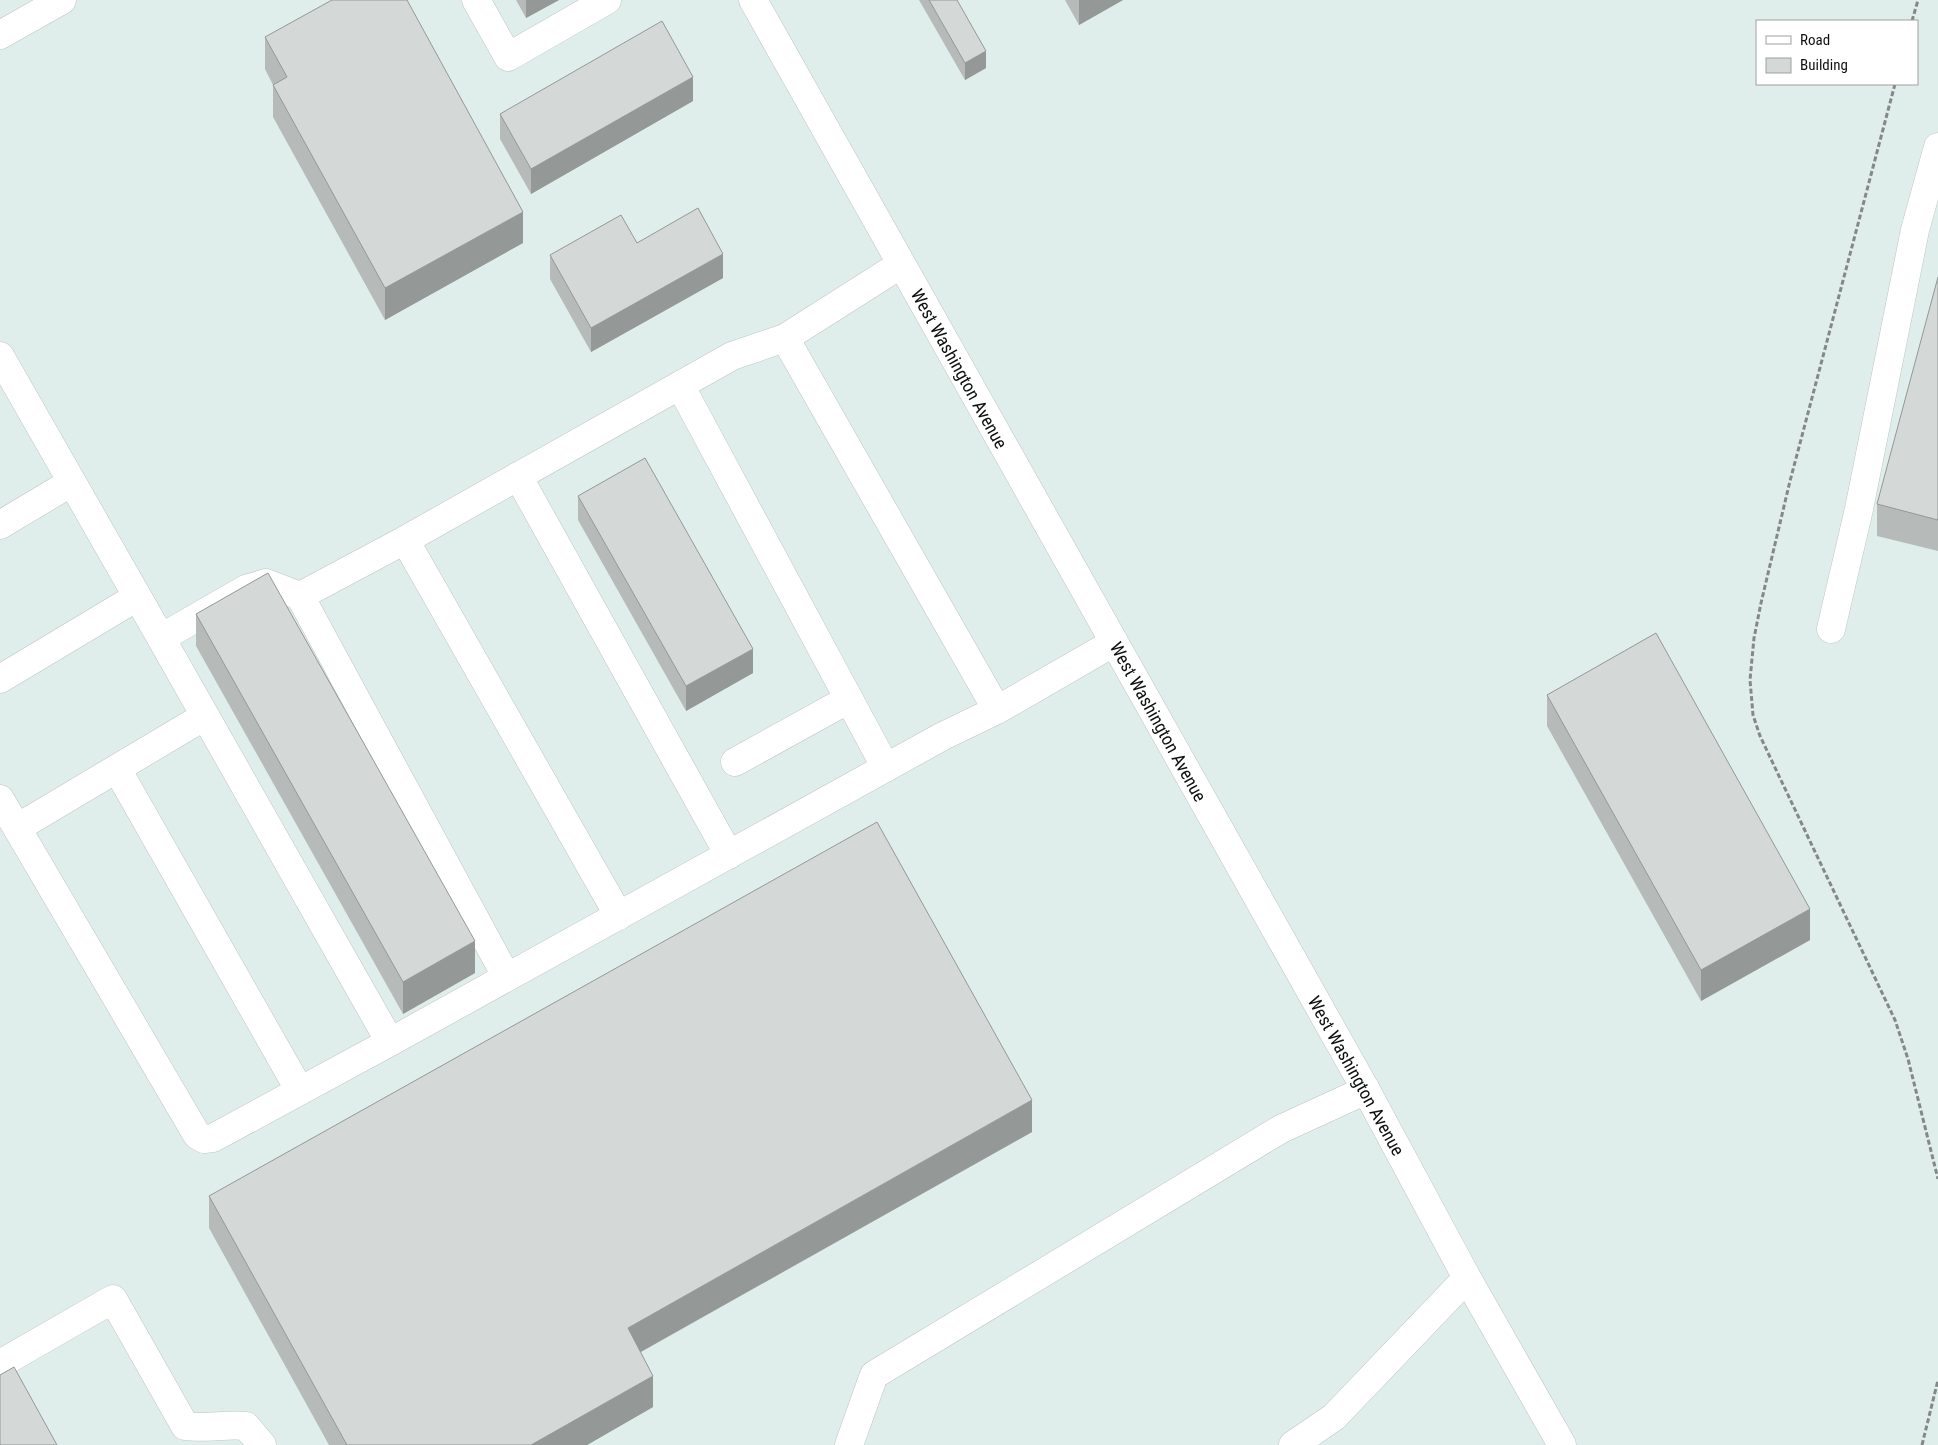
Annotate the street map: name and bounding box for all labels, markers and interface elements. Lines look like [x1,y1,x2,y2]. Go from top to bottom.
legend [1756,20,1918,85]
text: Road [1800,31,1830,49]
text: Building [1800,56,1848,74]
street label: West Washington Avenue [907,285,1012,452]
street label: West Washington Avenue [1106,638,1211,805]
street label: West Washington Avenue [1304,992,1409,1159]

